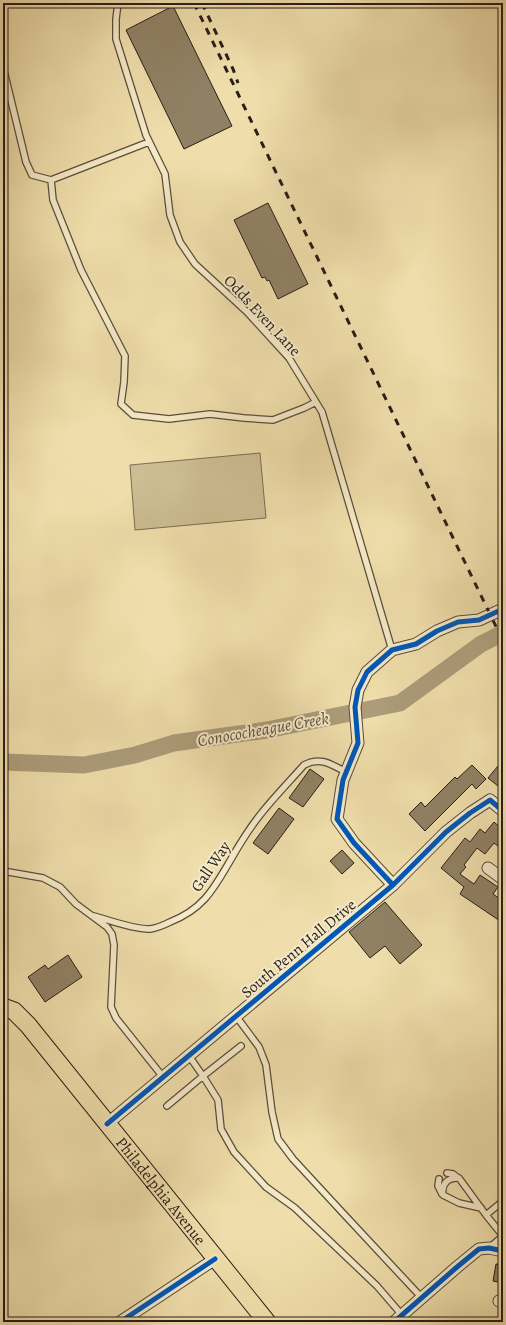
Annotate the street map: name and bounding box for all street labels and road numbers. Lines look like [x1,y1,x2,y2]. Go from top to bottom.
street label: Odds Even Lane [219,270,306,361]
street label: Gall Way [186,836,236,896]
street label: South Penn Hall Drive [236,894,361,1003]
street label: Philadelphia Avenue [110,1133,211,1250]

